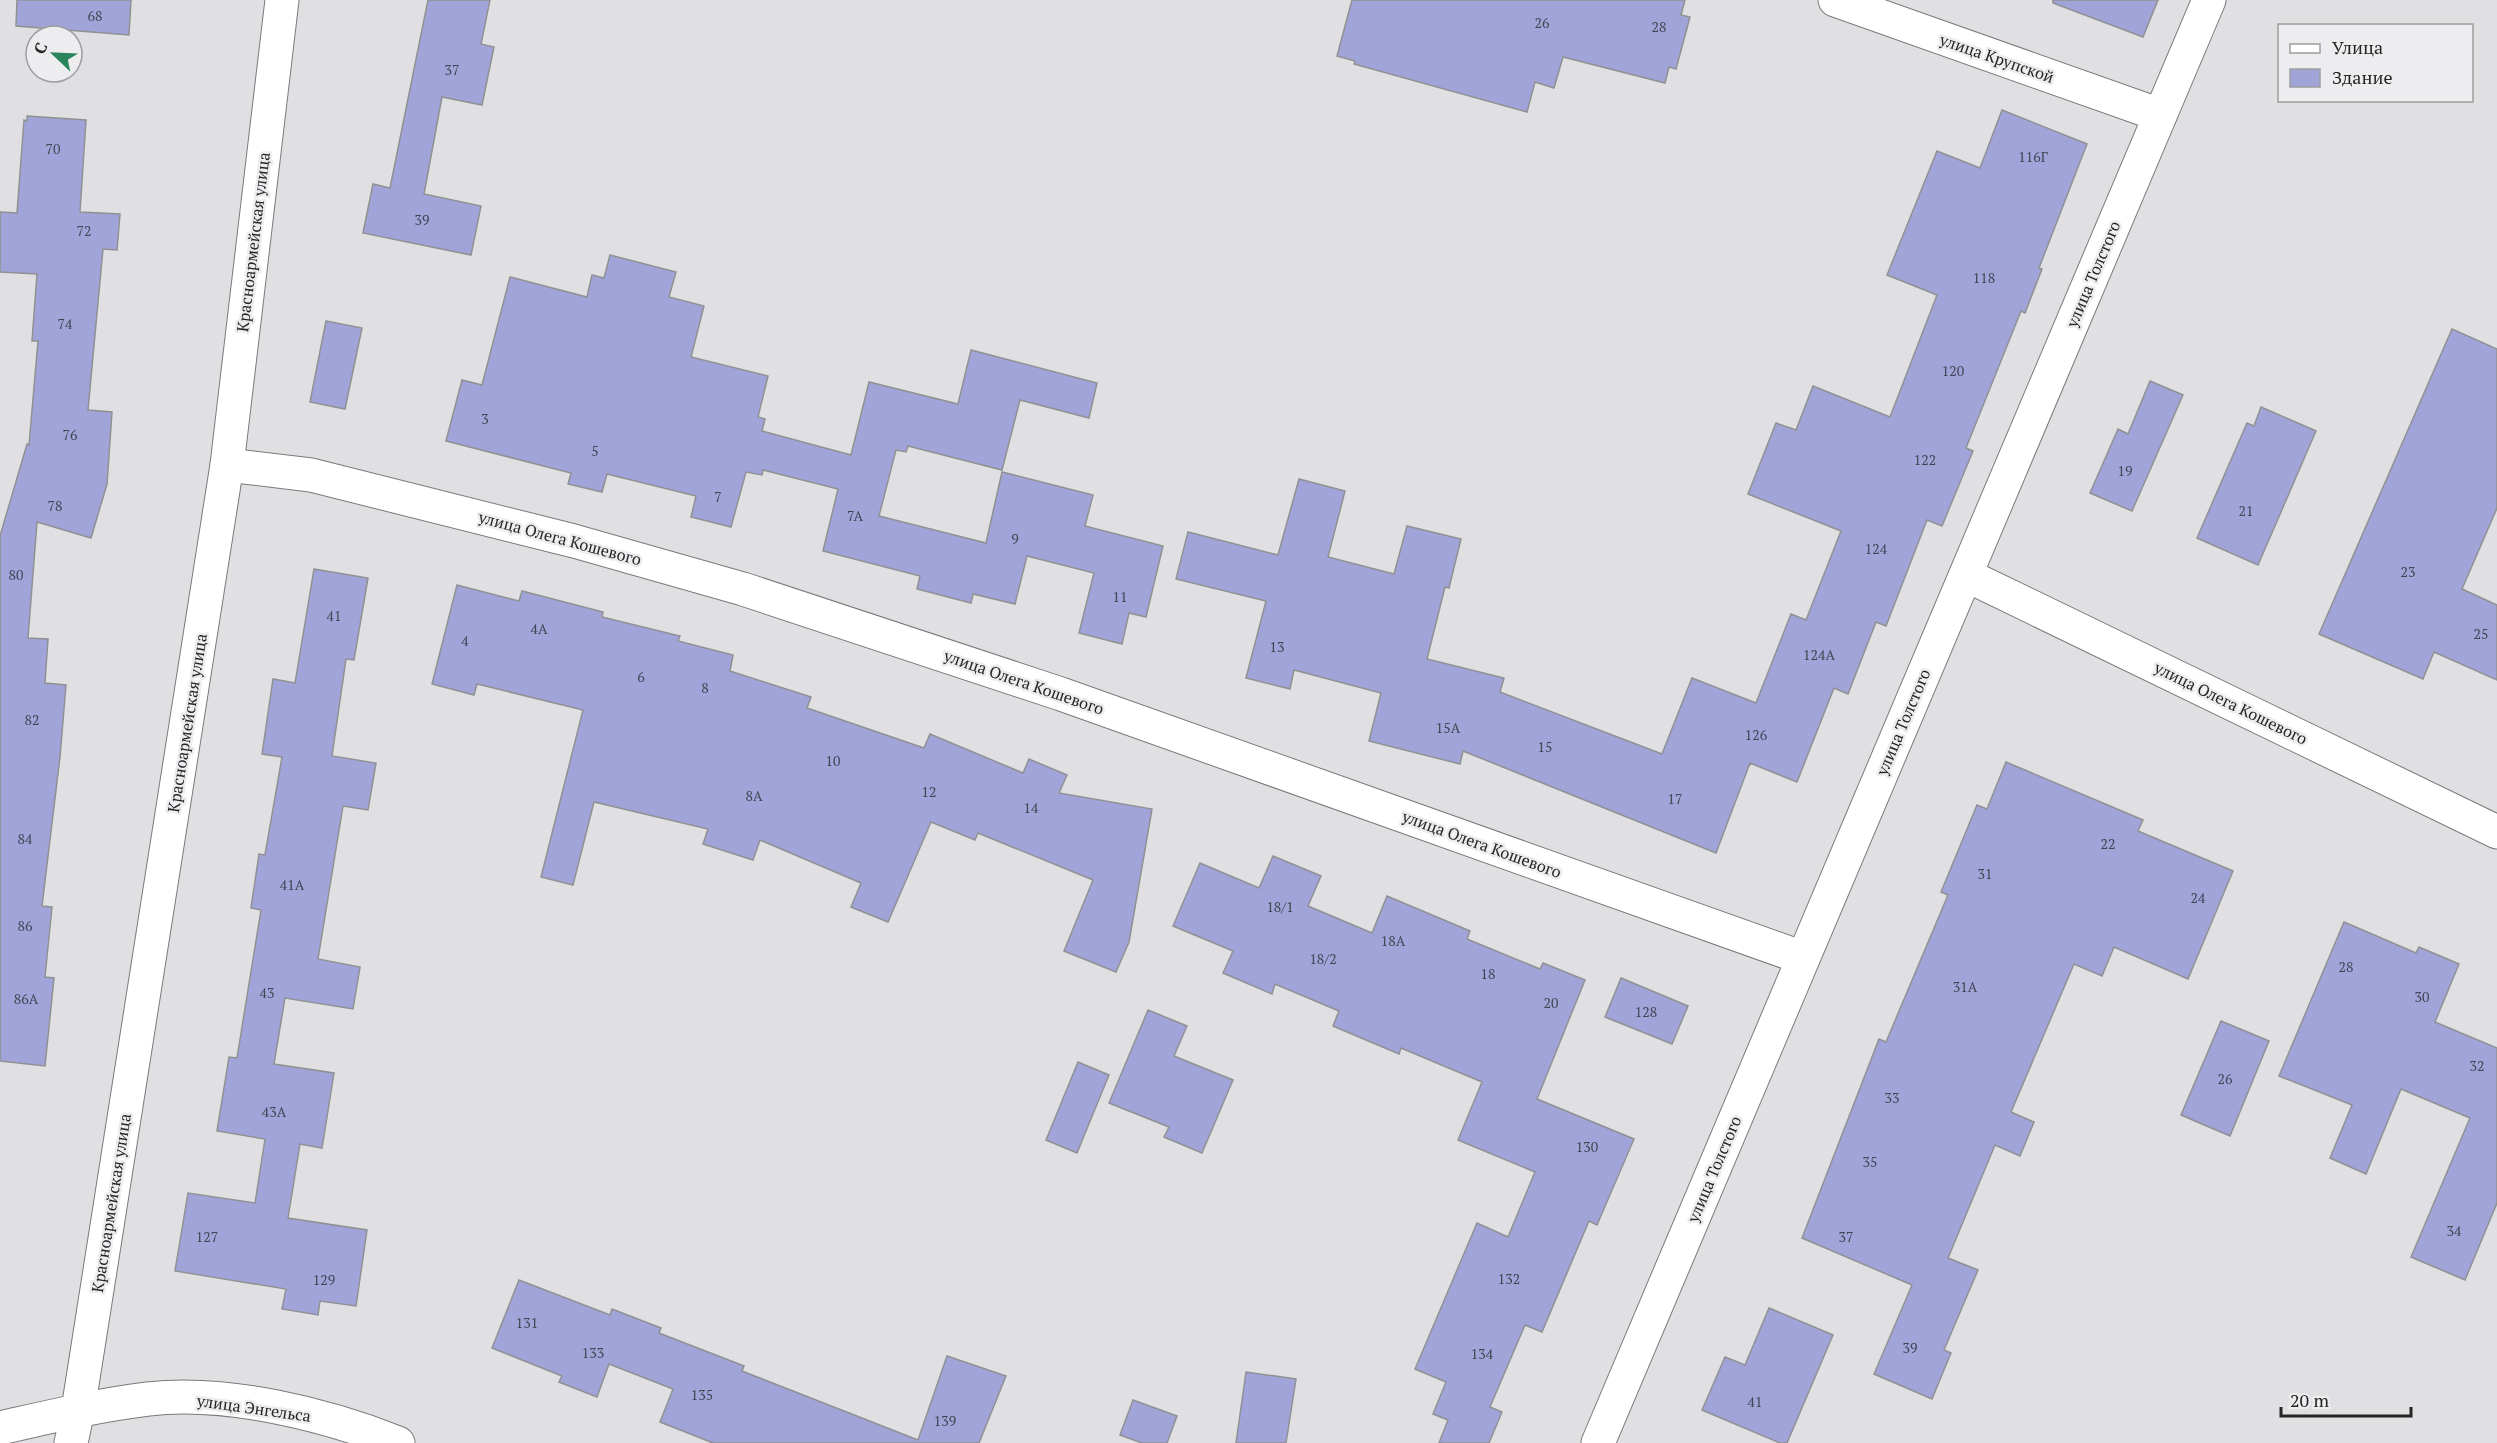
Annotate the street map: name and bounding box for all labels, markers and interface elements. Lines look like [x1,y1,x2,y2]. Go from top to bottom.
house number: 68 [88,6,102,25]
house number: 26 [1535,13,1550,32]
house number: 28 [1652,17,1666,36]
north arrow [24,24,84,84]
legend [2278,24,2473,102]
street label: улица Крупской [1936,28,2057,88]
text: Улица [2332,35,2383,59]
text: С [28,39,52,57]
house number: 37 [445,60,459,79]
text: Здание [2332,65,2392,89]
house number: 70 [46,139,60,158]
house number: 116Г [2018,147,2048,166]
street label: Красноармейская улица [231,151,275,333]
house number: 39 [415,210,429,229]
street label: улица Толстого [2060,217,2125,332]
house number: 72 [77,221,91,240]
house number: 118 [1973,268,1995,287]
house number: 74 [58,314,73,333]
house number: 120 [1942,361,1964,380]
house number: 3 [481,409,489,428]
house number: 76 [63,425,78,444]
house number: 5 [591,441,599,460]
house number: 122 [1914,450,1936,469]
house number: 19 [2118,461,2132,480]
house number: 7 [714,487,722,506]
house number: 78 [48,496,62,515]
house number: 21 [2239,501,2253,520]
street label: улица Олега Кошевого [475,505,644,570]
house number: 7А [847,506,863,525]
house number: 9 [1011,529,1019,548]
house number: 124 [1865,539,1888,558]
house number: 23 [2401,562,2415,581]
house number: 80 [9,565,23,584]
house number: 11 [1113,587,1127,606]
house number: 41 [327,606,341,625]
house number: 4А [530,619,548,638]
house number: 25 [2474,624,2488,643]
house number: 4 [461,631,469,650]
street label: Красноармейская улица [162,632,212,814]
house number: 13 [1270,637,1284,656]
street label: улица Олега Кошевого [940,644,1107,720]
house number: 124А [1803,645,1835,664]
street label: улица Олега Кошевого [2150,656,2311,750]
street label: улица Толстого [1870,665,1935,780]
house number: 6 [637,667,645,686]
house number: 8 [701,678,709,697]
house number: 82 [25,710,39,729]
house number: 15А [1436,718,1461,737]
house number: 126 [1745,725,1768,744]
house number: 15 [1538,737,1552,756]
house number: 10 [826,751,840,770]
house number: 12 [922,782,936,801]
house number: 8А [745,786,763,805]
house number: 17 [1668,789,1682,808]
house number: 14 [1024,798,1039,817]
street label: улица Олега Кошевого [1398,805,1565,883]
house number: 84 [18,829,33,848]
house number: 22 [2101,834,2115,853]
house number: 31 [1978,864,1992,883]
house number: 41А [280,875,305,894]
house number: 24 [2191,888,2206,907]
house number: 18/1 [1266,897,1294,916]
house number: 86 [18,916,33,935]
house number: 18А [1381,931,1406,950]
house number: 18/2 [1309,949,1337,968]
house number: 28 [2339,957,2353,976]
house number: 18 [1481,964,1495,983]
house number: 31А [1953,977,1978,996]
house number: 43 [260,983,274,1002]
house number: 30 [2415,987,2429,1006]
house number: 86А [14,989,39,1008]
house number: 20 [1544,993,1558,1012]
house number: 128 [1635,1002,1657,1021]
house number: 32 [2470,1056,2484,1075]
house number: 26 [2218,1069,2233,1088]
house number: 33 [1885,1088,1899,1107]
house number: 43А [262,1102,287,1121]
street label: Красноармейская улица [86,1112,136,1294]
street label: улица Толстого [1681,1112,1746,1227]
house number: 130 [1576,1137,1598,1156]
house number: 35 [1863,1152,1877,1171]
house number: 34 [2447,1221,2462,1240]
house number: 127 [196,1227,218,1246]
house number: 37 [1839,1227,1853,1246]
house number: 132 [1498,1269,1520,1288]
house number: 129 [313,1270,335,1289]
house number: 131 [516,1313,538,1332]
house number: 39 [1903,1338,1917,1357]
house number: 133 [582,1343,604,1362]
house number: 134 [1471,1344,1494,1363]
scale bar [2281,1380,2412,1418]
house number: 135 [691,1385,713,1404]
text: 20 m [2290,1388,2330,1412]
street label: улица Энгельса [195,1389,312,1427]
house number: 41 [1748,1392,1762,1411]
house number: 139 [934,1411,956,1430]

